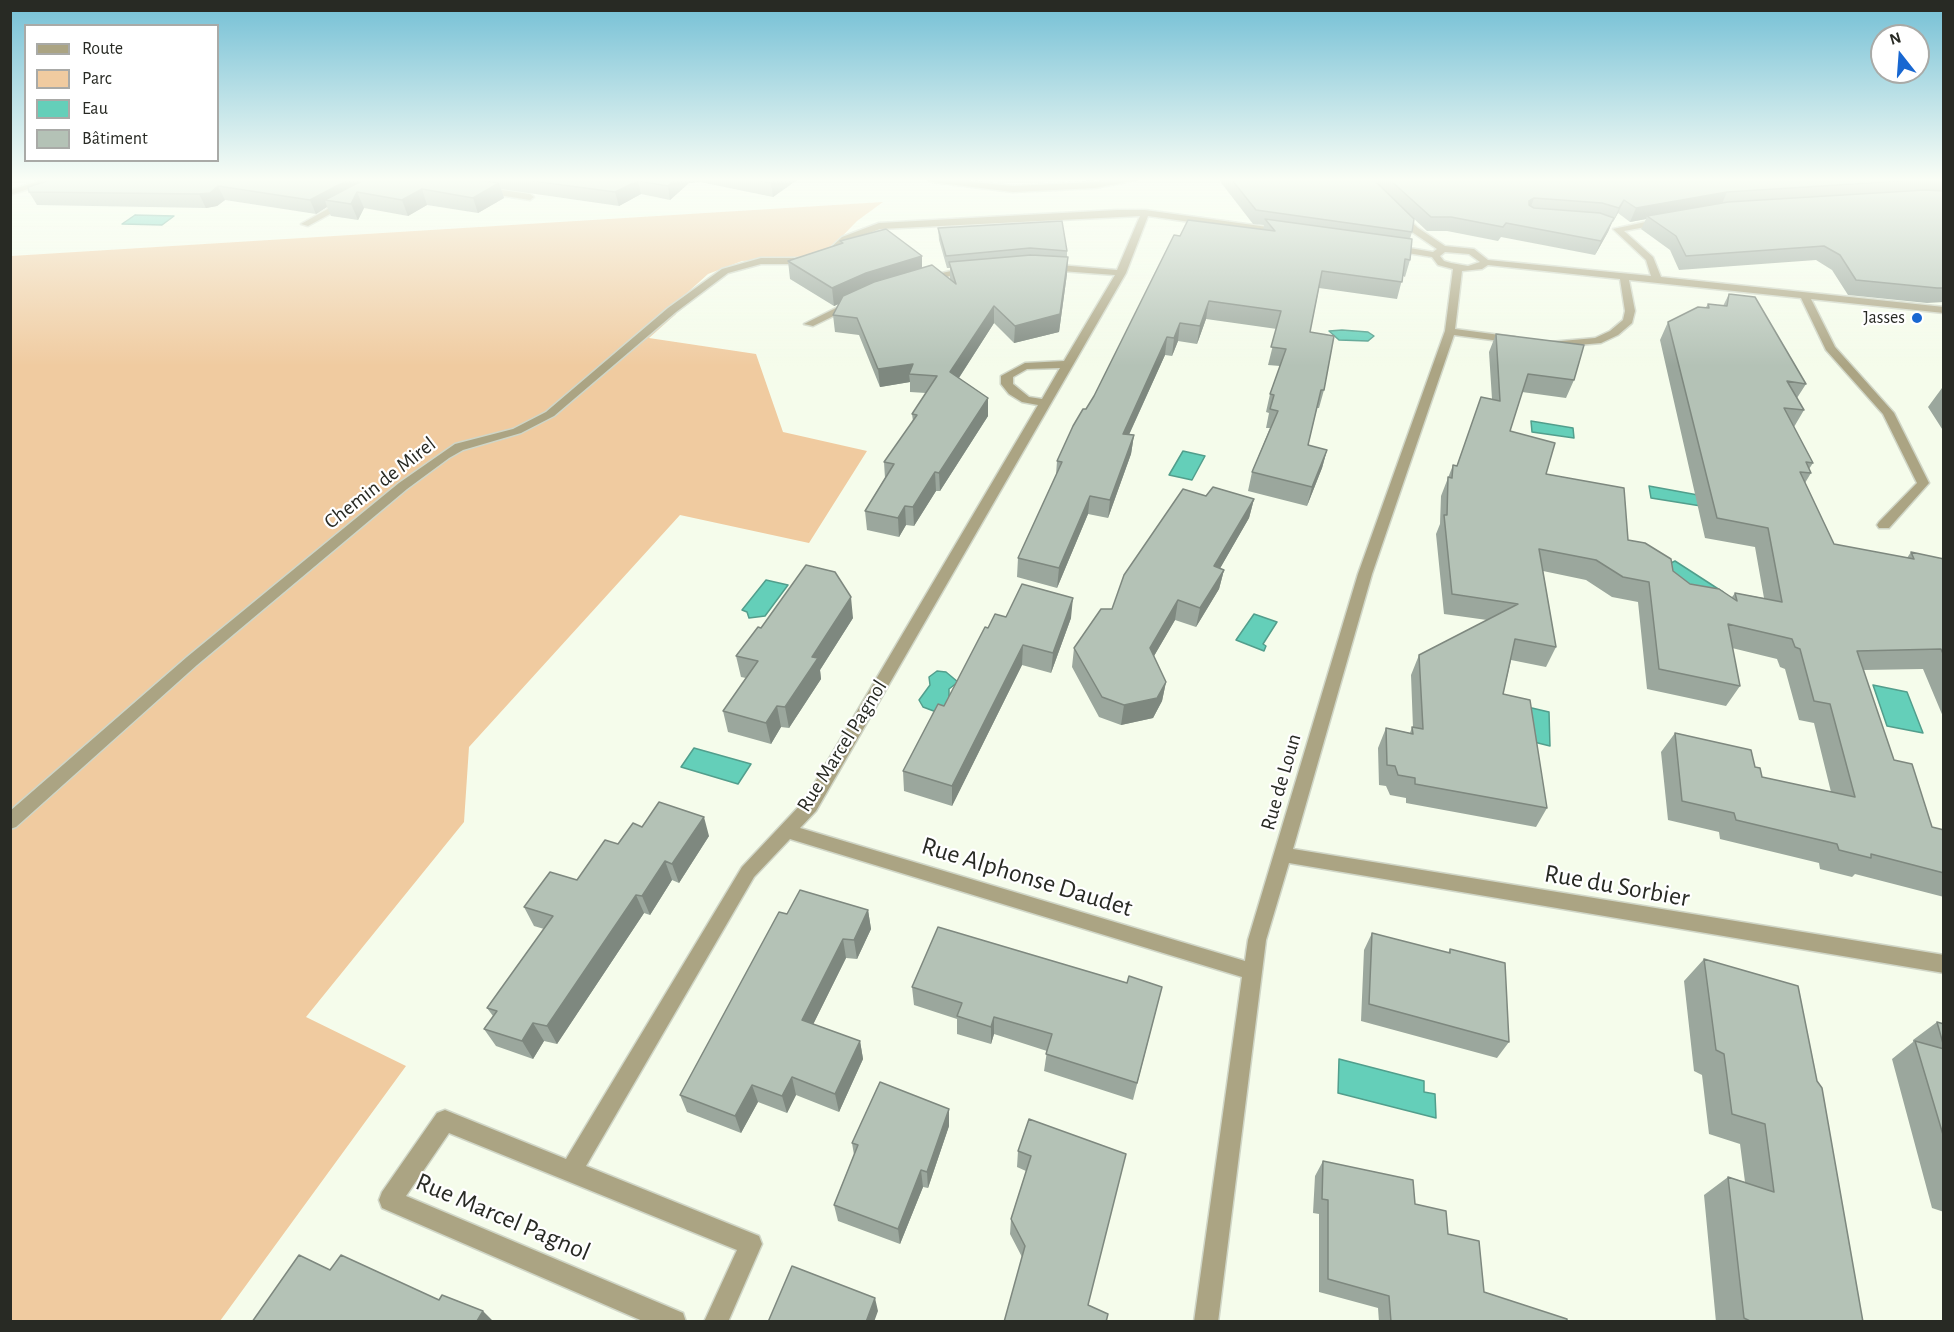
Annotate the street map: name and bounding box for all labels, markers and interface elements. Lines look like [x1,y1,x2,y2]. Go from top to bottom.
legend [24,24,219,162]
north arrow [1870,24,1930,84]
text: N [1888,29,1903,48]
text: Route [82,40,123,58]
text: Parc [82,70,112,88]
text: Eau [82,100,108,118]
text: Bâtiment [82,130,148,148]
place label: Jasses [1863,307,1905,329]
marker: Jasses [1910,311,1924,325]
street label: Chemin de Mirel [319,432,441,534]
street label: Rue Marcel Pagnol [791,675,893,817]
street label: Rue de Loun [1255,731,1307,833]
street label: Rue Alphonse Daudet [918,830,1136,924]
street label: Rue du Sorbier [1542,858,1692,914]
street label: Rue Marcel Pagnol [411,1166,595,1268]

